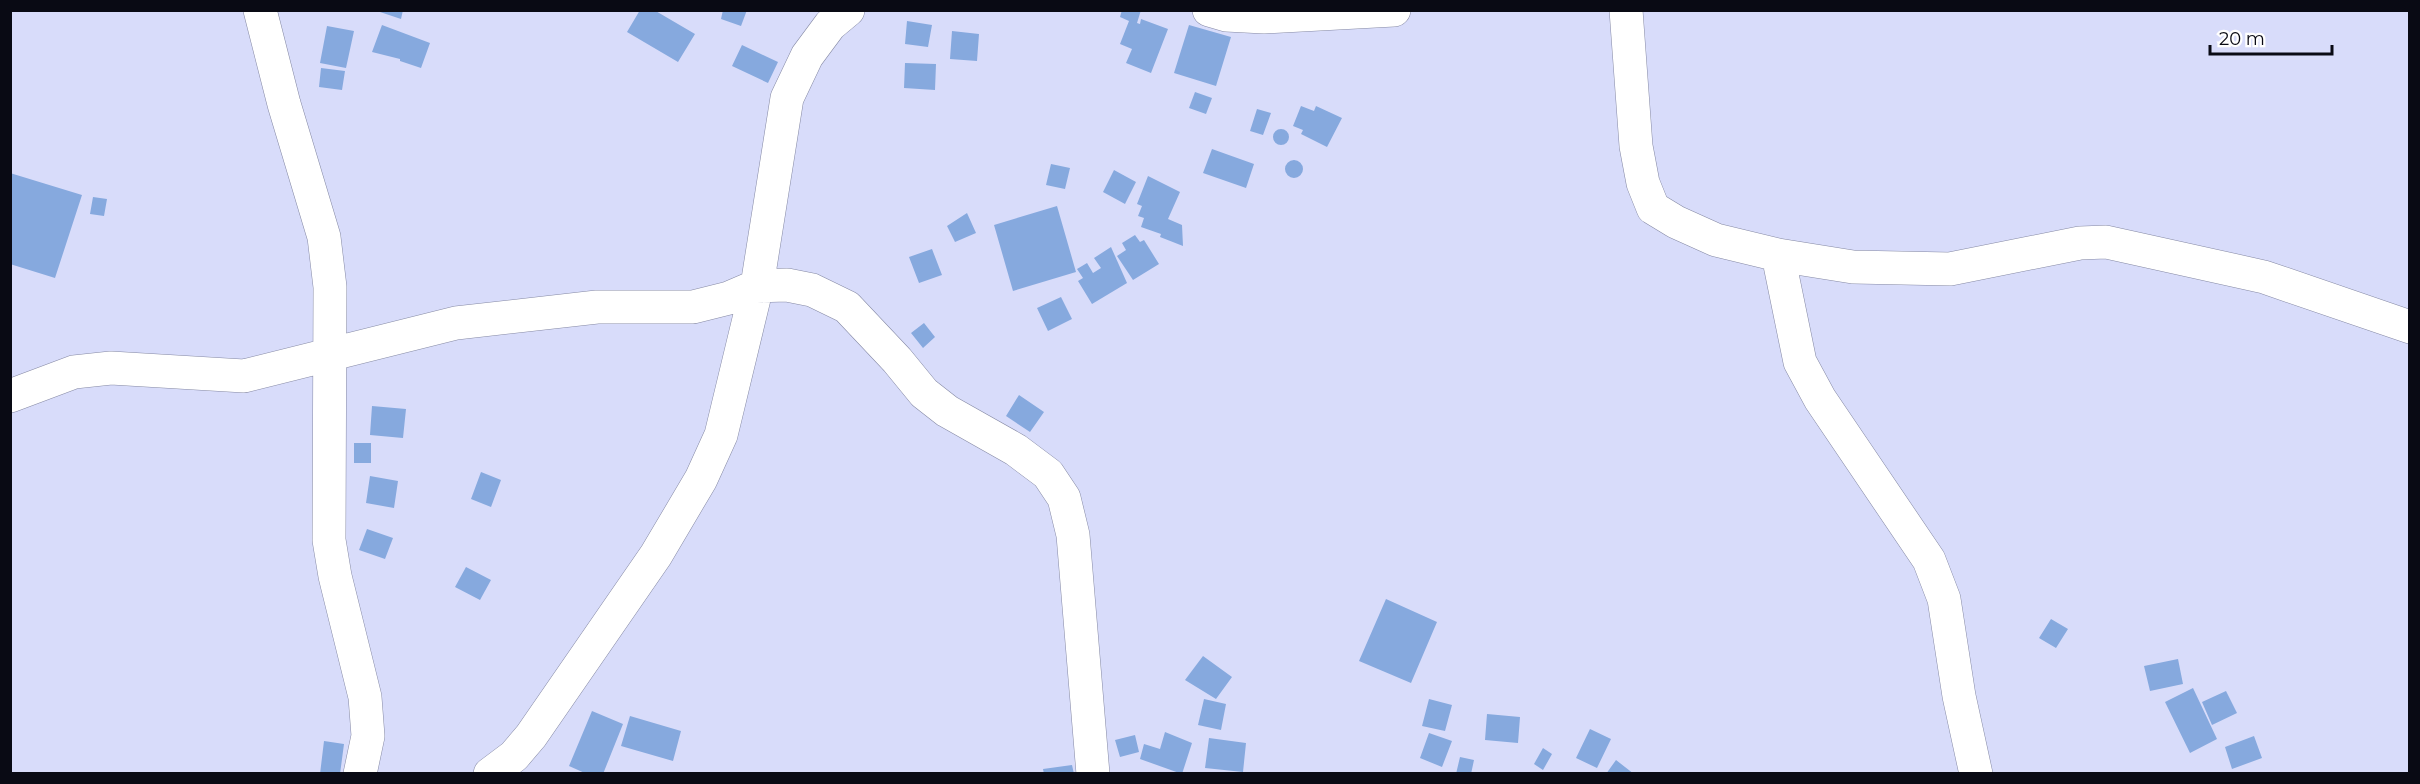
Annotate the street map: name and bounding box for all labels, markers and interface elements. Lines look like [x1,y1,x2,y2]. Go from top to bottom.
scale bar [2210,18,2332,56]
text: 20 m [2219,28,2265,50]

